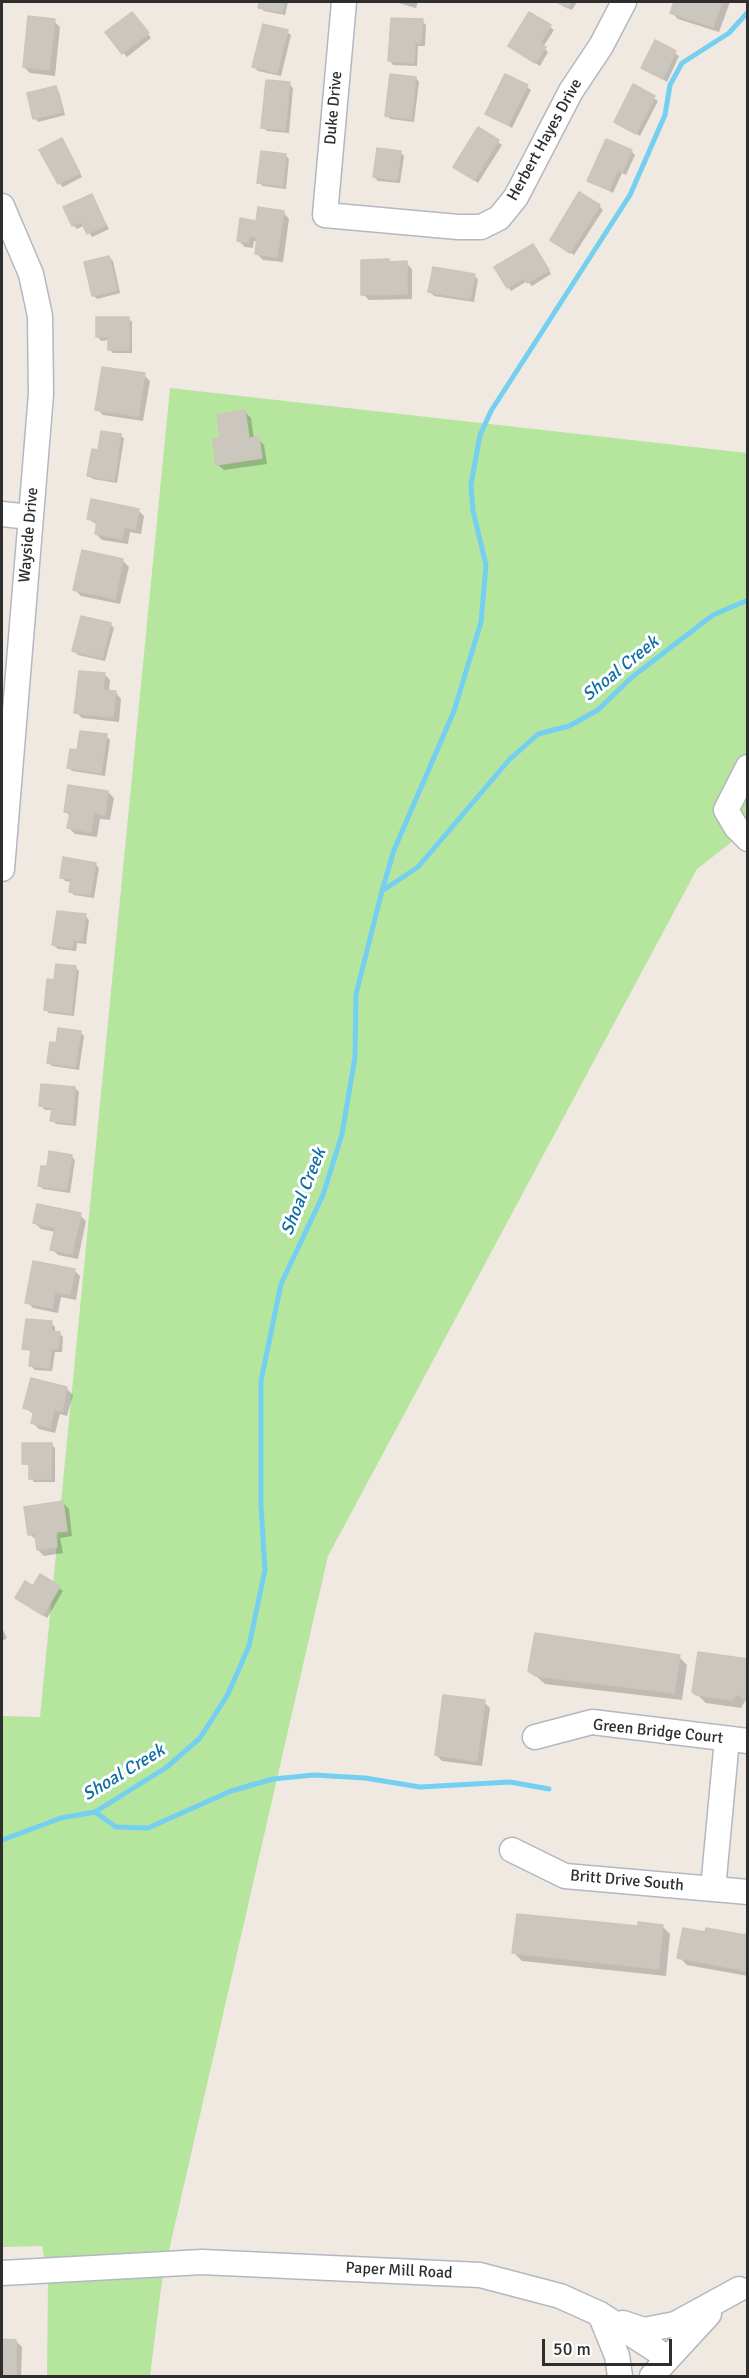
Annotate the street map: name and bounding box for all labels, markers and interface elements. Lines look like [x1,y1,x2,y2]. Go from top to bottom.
street label: Duke Drive [321,70,347,146]
street label: Herbert Hayes Drive [503,76,587,204]
street label: Wayside Drive [15,487,43,583]
water label: Shoal Creek [579,632,663,706]
water label: Shoal Creek [277,1145,331,1239]
street label: Green Bridge Court [592,1716,724,1748]
water label: Shoal Creek [79,1740,169,1806]
street label: Britt Drive South [569,1866,685,1896]
street label: Paper Mill Road [345,2259,453,2283]
scale bar [545,2327,676,2365]
text: 50 m [553,2338,591,2360]

